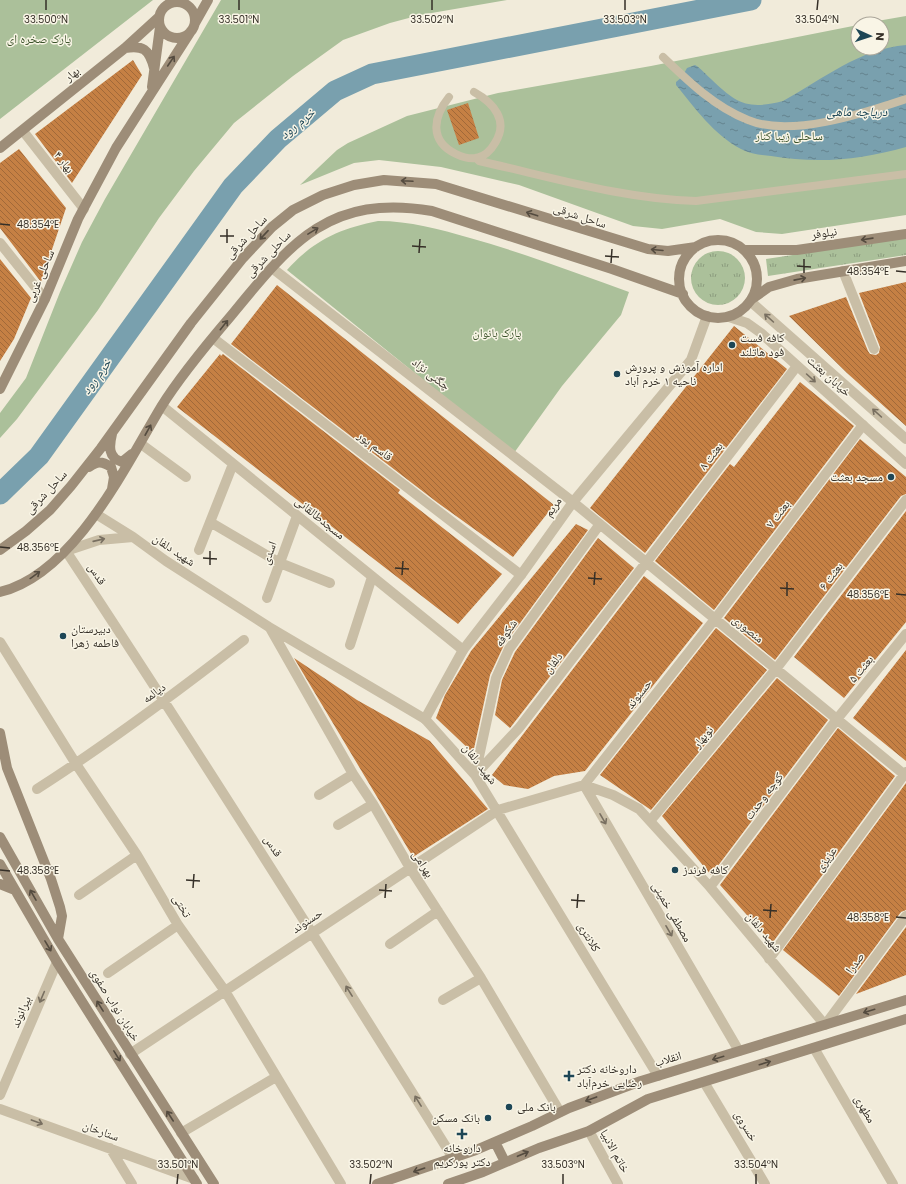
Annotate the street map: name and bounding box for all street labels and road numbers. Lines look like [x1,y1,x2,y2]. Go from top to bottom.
street label: بهار [60,62,83,86]
street label: بهار ۴ [50,147,79,176]
street label: ساحل شرقی [551,199,609,232]
street label: ساحل شرقی [221,211,271,263]
street label: نیلوفر [809,222,838,243]
street label: ساحلی شرقی [241,226,294,281]
street label: ساحلی غربی [21,247,58,305]
street label: خیابان بعثت [804,351,855,400]
street label: چگنی نژاد [409,353,454,394]
street label: قاسم پور [353,426,396,464]
street label: بعثت ۸ [694,438,727,473]
street label: ساحل شرقی [21,466,71,518]
street label: مسجدطالقانی [292,492,349,543]
street label: مریم [540,493,566,520]
street label: بعثت ۷ [761,496,794,531]
street label: شهید دلفان [150,529,199,570]
street label: اسدی [256,539,281,567]
street label: بعثت ۶ [814,558,847,593]
street label: قدس [84,559,111,588]
street label: منصوری [729,611,768,647]
street label: شکوفه [490,616,521,650]
street label: دلفان [539,649,566,677]
street label: بعثت ۵ [844,651,877,686]
street label: حسنوند [622,675,656,712]
street label: دیالمه [139,678,169,707]
street label: نوبهار [688,722,717,752]
street label: شهید دلفان [459,740,502,788]
street label: کوچه وحدت [740,769,787,823]
street label: قدس [260,831,287,860]
street label: عزیزی [811,843,840,875]
street label: بهرامی [408,847,438,881]
street label: مصطفی خمینی [648,878,697,945]
street label: تختی [169,891,196,921]
street label: حسنوند [288,904,326,937]
street label: شهید دلفان [742,908,786,956]
street label: کلانتری [574,919,605,955]
street label: صدرا [841,949,868,977]
street label: خیابان نواب صفوی [86,965,145,1045]
street label: بیرانوند [6,993,35,1030]
street label: انقلاب [652,1046,684,1071]
street label: مطهری [851,1092,880,1126]
street label: خسروی [731,1107,763,1145]
street label: ستارخان [81,1116,122,1145]
street label: خاتم الانبیا [596,1126,635,1176]

